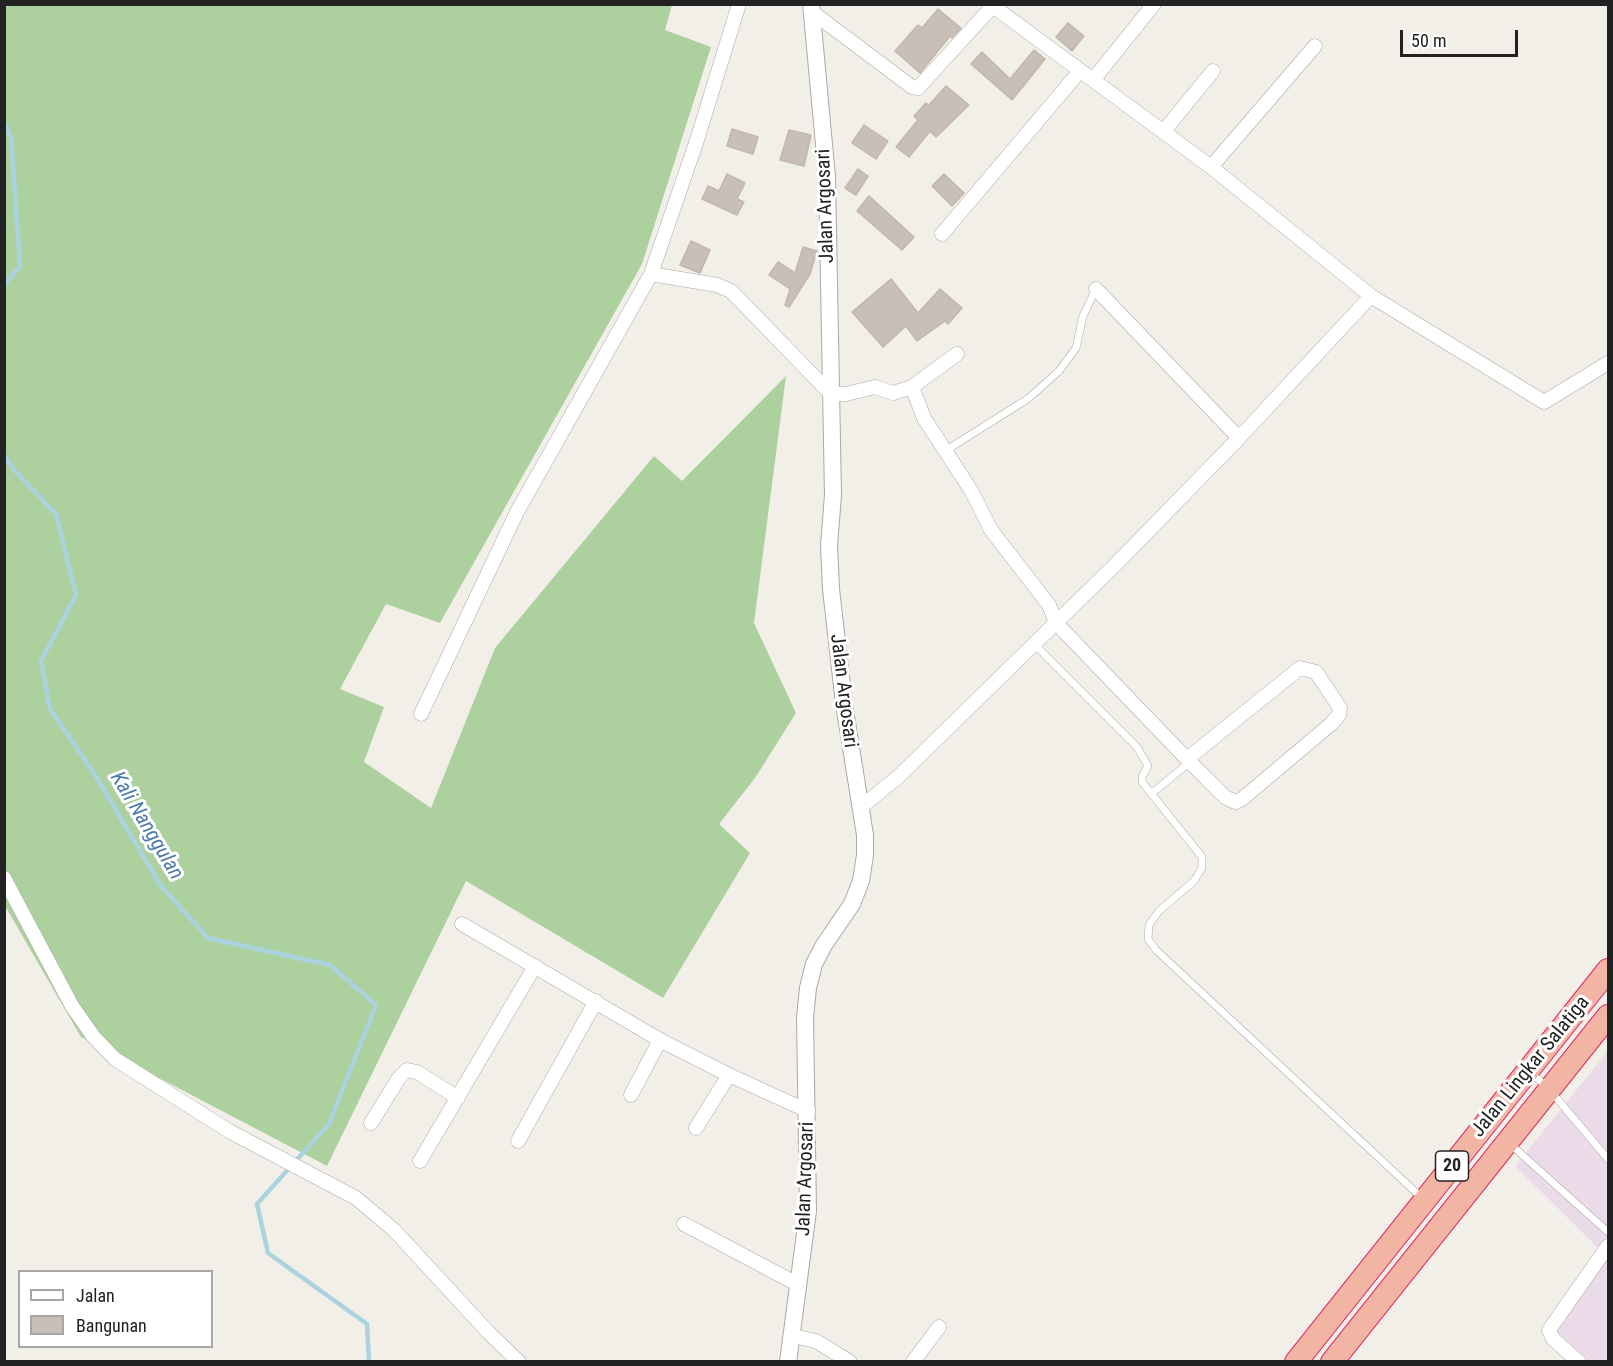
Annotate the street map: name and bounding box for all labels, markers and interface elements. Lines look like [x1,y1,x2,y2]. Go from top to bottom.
scale bar [1403,18,1522,56]
text: 50 m [1411,30,1446,51]
street label: Jalan Argosari [812,148,840,264]
street label: Jalan Argosari [824,633,862,749]
water label: Kali Nanggulan [104,767,188,885]
street label: Jalan Lingkar Salatiga [1467,992,1595,1142]
street label: Jalan Argosari [792,1121,820,1237]
road number: 20 [1436,1151,1468,1181]
legend [18,1270,213,1348]
text: Jalan [76,1285,115,1306]
text: Bangunan [76,1315,147,1336]

